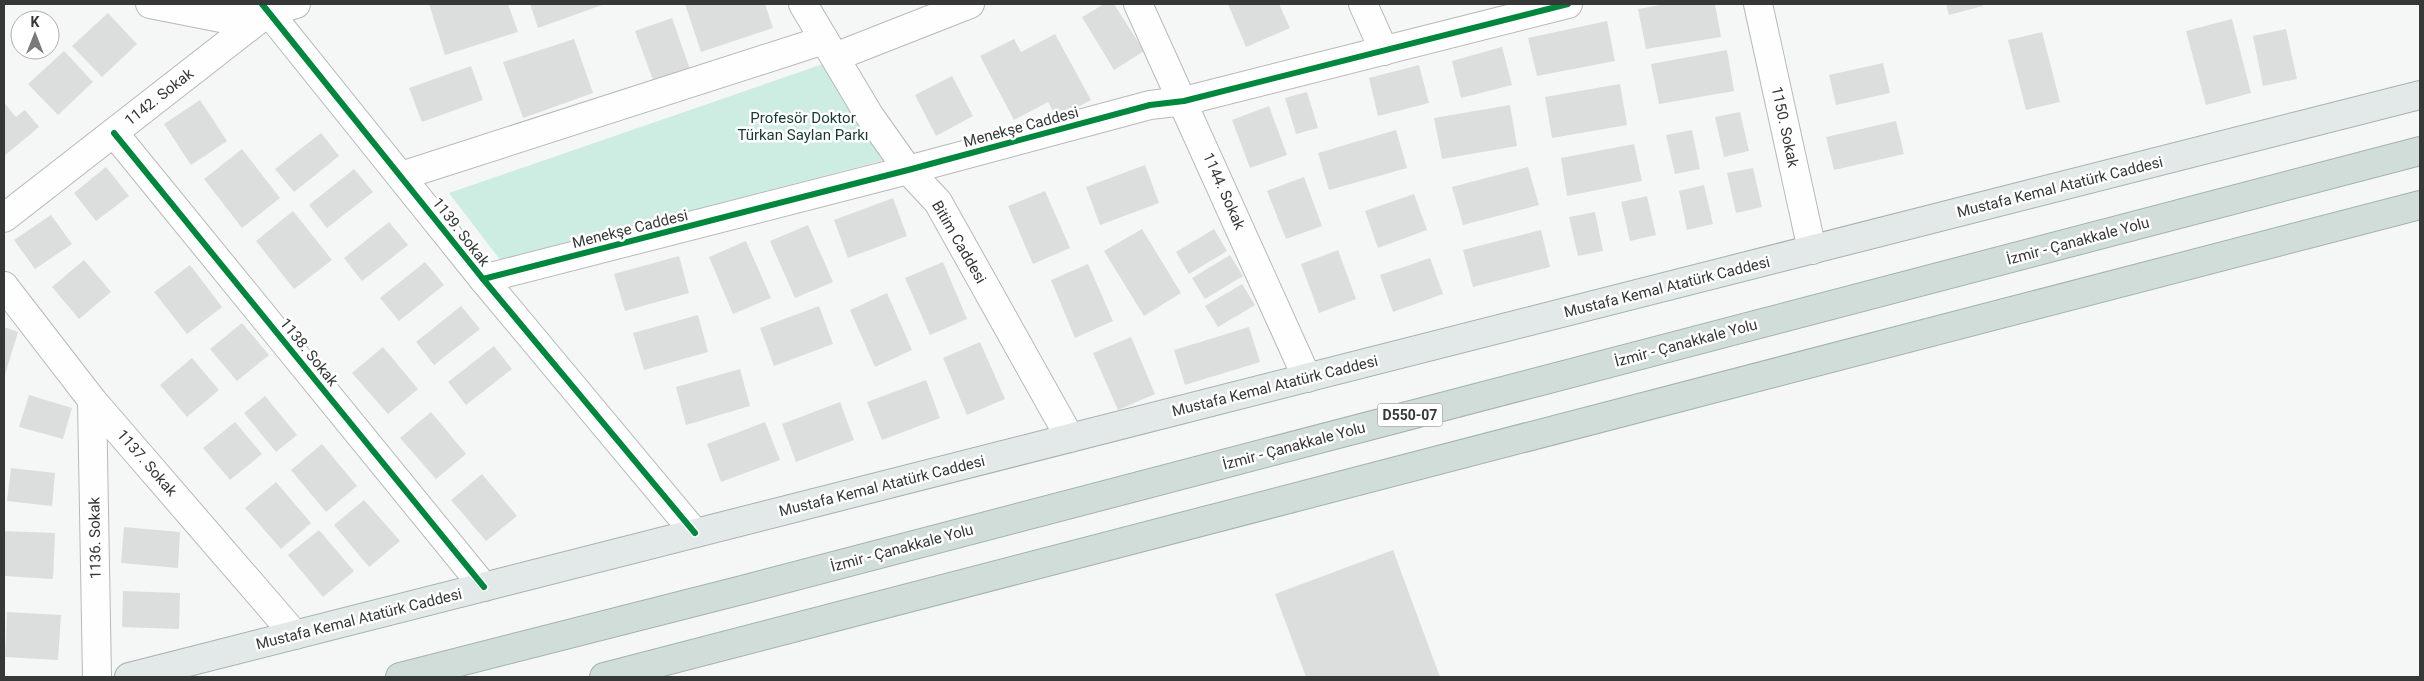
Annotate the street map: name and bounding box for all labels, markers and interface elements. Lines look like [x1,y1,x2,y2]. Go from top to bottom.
north arrow [10,10,60,60]
text: K [31,14,40,30]
street label: 1142. Sokak [121,64,197,129]
street label: 1150. Sokak [1768,85,1802,169]
street label: Menekşe Caddesi [961,103,1081,151]
park label: Profesör Doktor Türkan Saylan Parkı [737,109,869,144]
street label: 1144. Sokak [1199,150,1249,233]
street label: Mustafa Kemal Atatürk Caddesi [1955,153,2165,221]
street label: 1139. Sokak [429,194,494,270]
street label: Bitim Caddesi [928,197,990,287]
street label: Menekşe Caddesi [570,206,690,252]
street label: İzmir - Çanakkale Yolu [2005,213,2151,269]
street label: Mustafa Kemal Atatürk Caddesi [1562,253,1772,321]
street label: 1138. Sokak [276,314,342,390]
street label: İzmir - Çanakkale Yolu [1613,315,1759,371]
street label: Mustafa Kemal Atatürk Caddesi [1170,352,1380,420]
road number: D550-07 [1378,404,1442,426]
street label: İzmir - Çanakkale Yolu [1221,418,1367,474]
street label: 1137. Sokak [113,426,181,500]
street label: Mustafa Kemal Atatürk Caddesi [777,452,987,520]
street label: 1136. Sokak [85,496,105,579]
street label: İzmir - Çanakkale Yolu [829,520,975,576]
street label: Mustafa Kemal Atatürk Caddesi [254,585,464,653]

